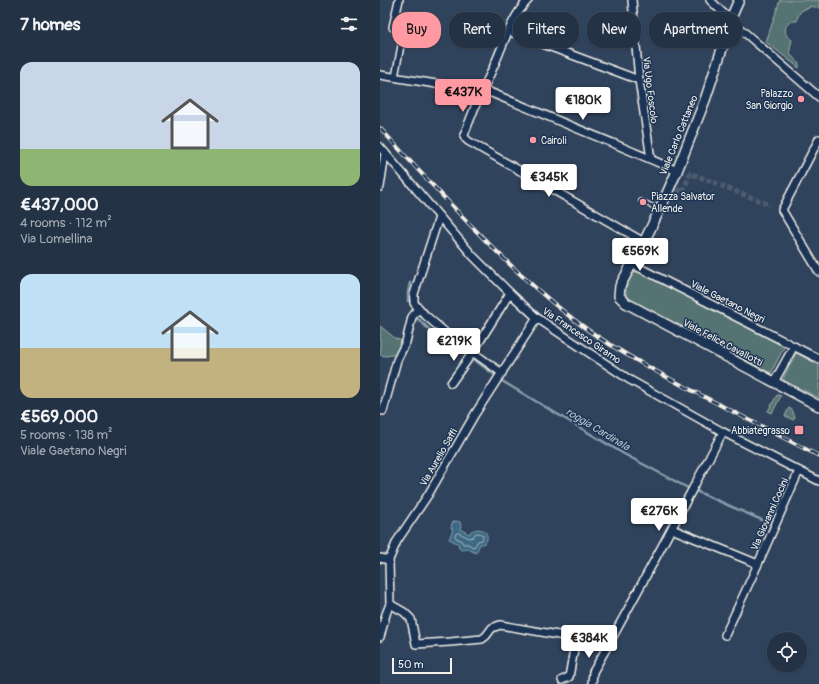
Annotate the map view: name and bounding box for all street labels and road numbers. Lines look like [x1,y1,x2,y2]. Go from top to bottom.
street label: Via Ugo Foscolo [640,56,660,125]
street label: Viale Carlo Cattaneo [657,93,701,177]
street label: Viale Gaetano Negri [688,278,767,326]
street label: Via Francesco Giramo [540,305,624,367]
street label: Viale Felice Cavallotti [680,317,765,369]
street label: Via Aurelio Saffi [418,427,460,488]
street label: Via Giovanni Cocini [749,476,791,553]

